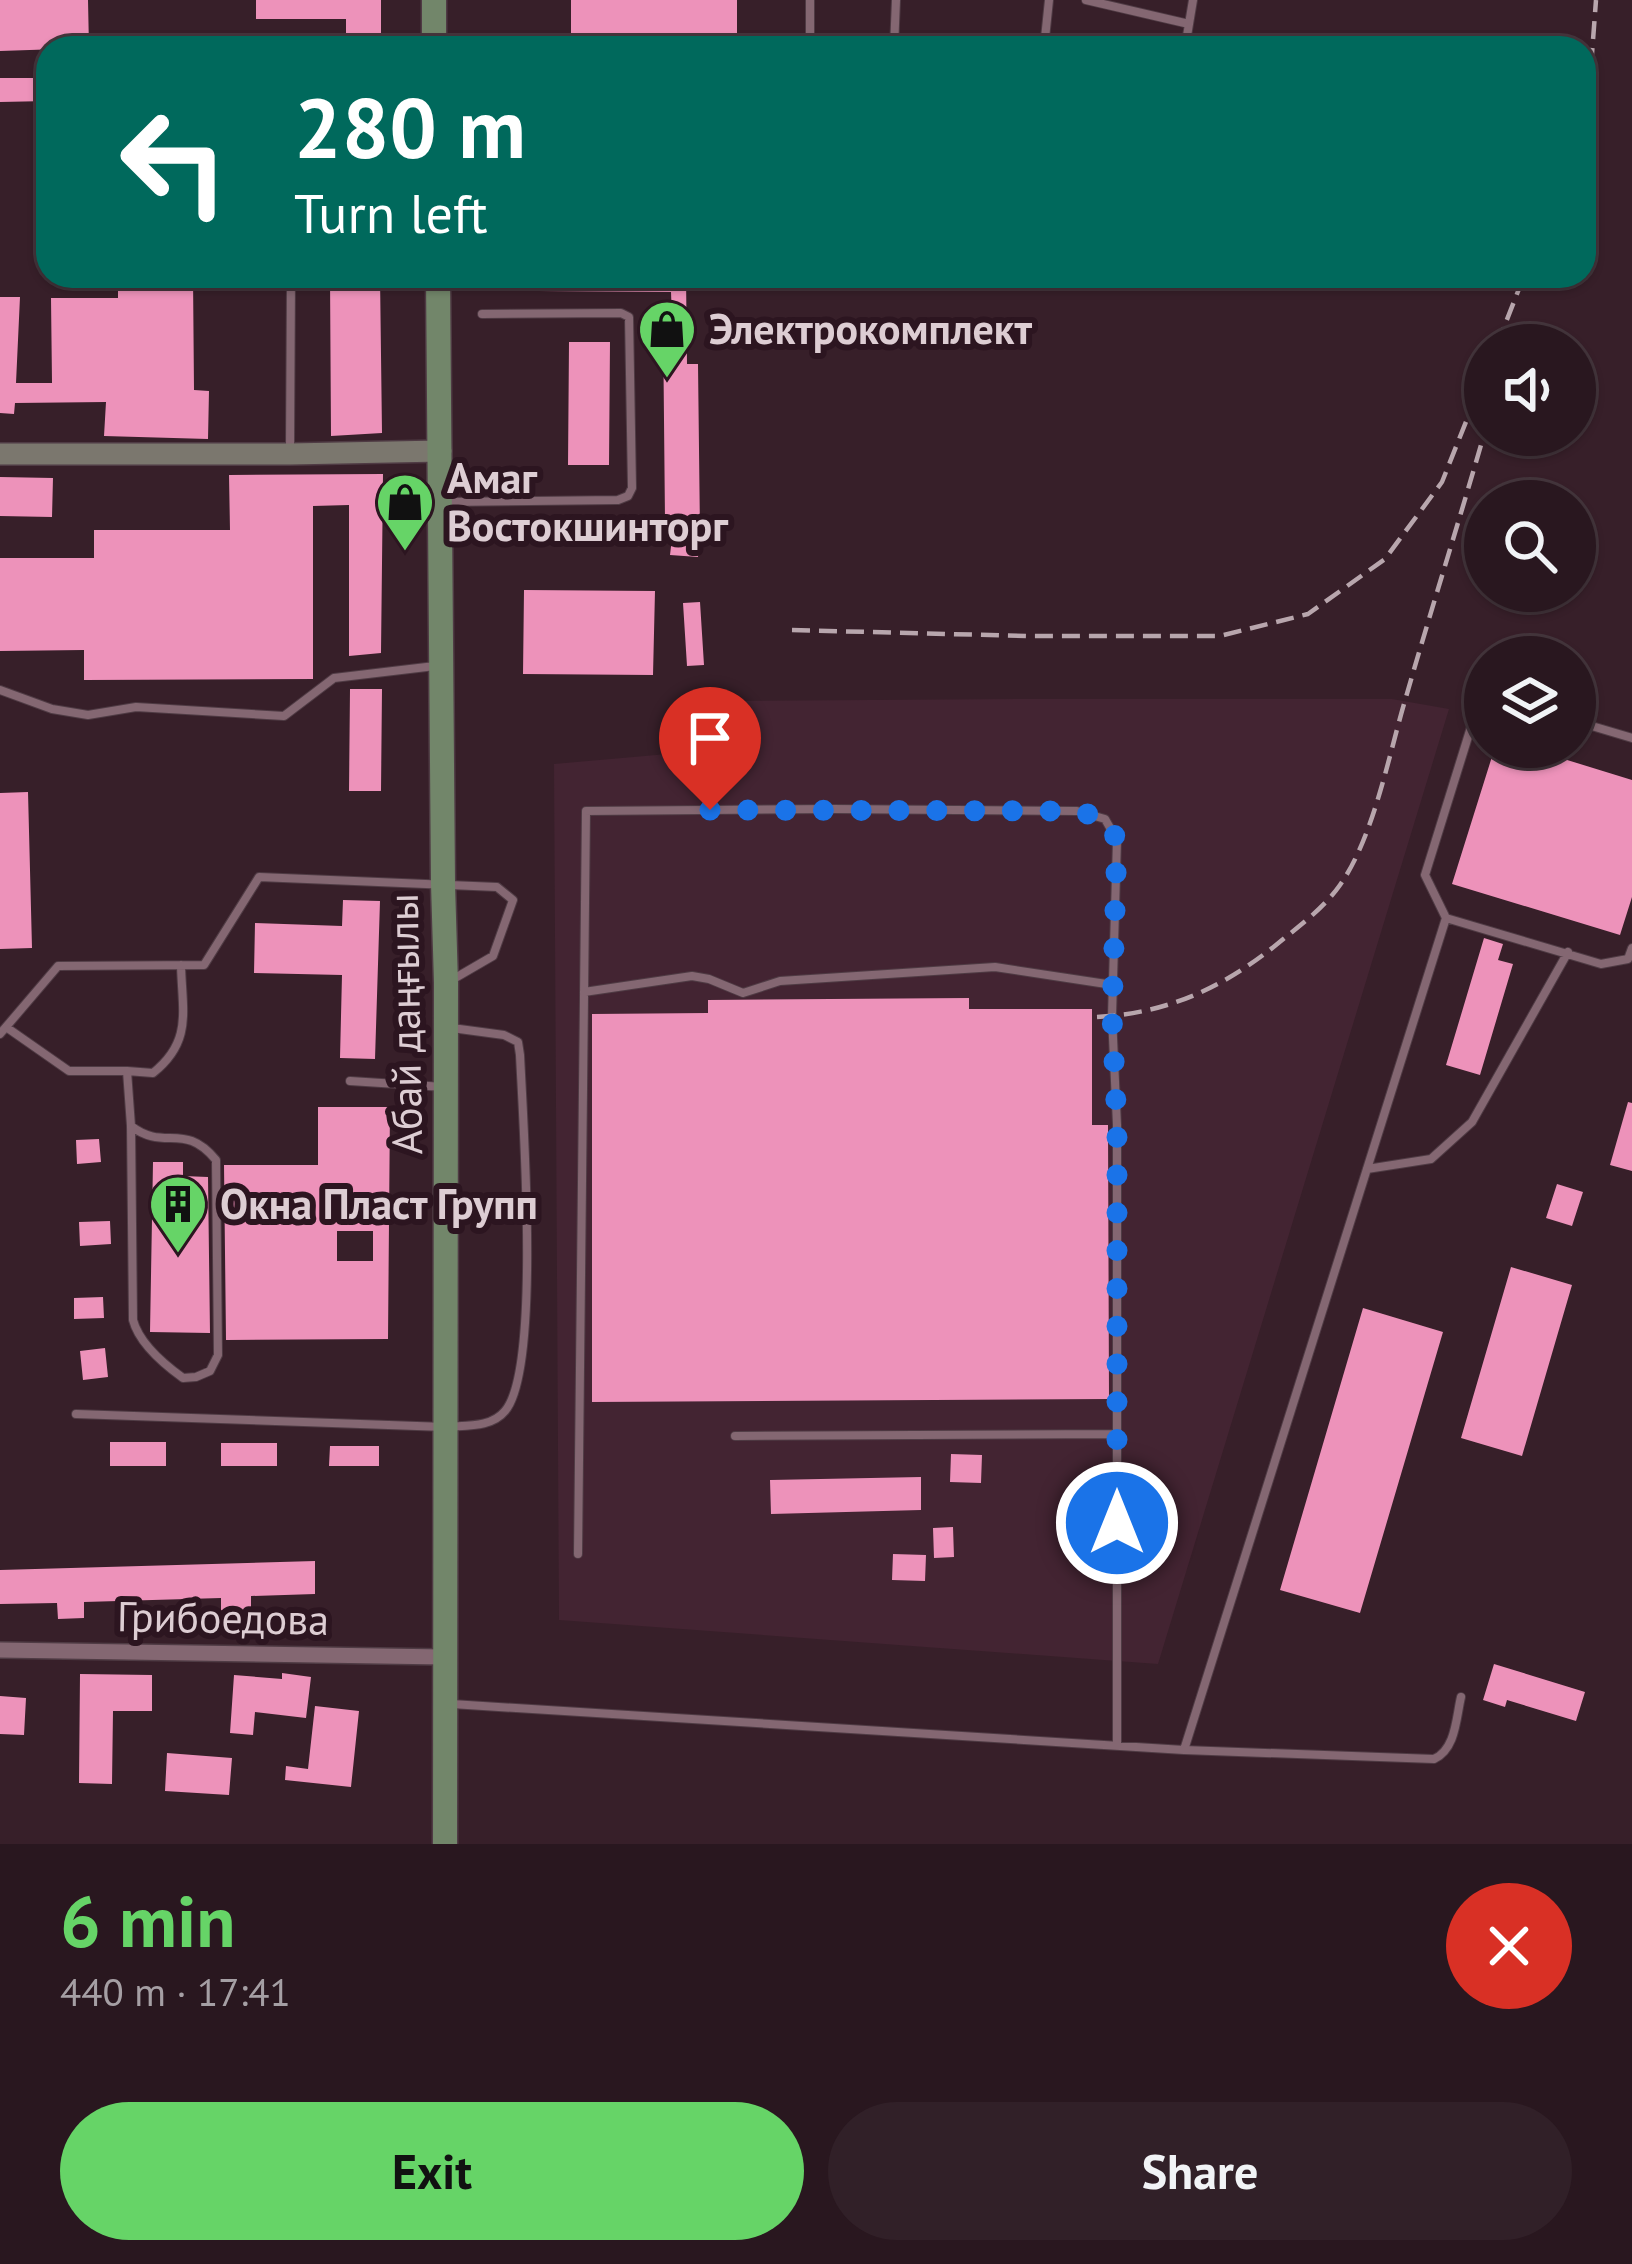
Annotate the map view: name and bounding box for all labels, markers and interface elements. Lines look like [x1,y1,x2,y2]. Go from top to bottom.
text: 280 m [294,72,526,181]
icon: left [96,84,252,240]
text: Turn left [294,178,488,248]
shop icon: Электрокомплект [636,298,698,380]
place label: Электрокомплект [709,301,1032,356]
map controls [1464,324,1596,768]
button: sound [1464,324,1596,456]
place label: Амаг Востокшинторг [447,450,728,553]
shop icon: Амаг Востокшинторг [374,471,436,553]
button: search [1464,480,1596,612]
button: layers [1464,636,1596,768]
pin [659,687,761,810]
icon: arrive [677,705,743,771]
street label: Абай даңғылы [375,893,434,1155]
building icon: Окна Пласт Групп [147,1173,209,1255]
place label: Окна Пласт Групп [220,1176,538,1231]
position arrow [1054,1460,1180,1586]
street label: Грибоедова [117,1588,330,1647]
text: 6 min [60,1874,236,1967]
button: close [1446,1883,1572,2009]
text: 440 m · 17:41 [60,1966,291,2017]
button: Exit [60,2102,804,2240]
button: Share [828,2102,1572,2240]

